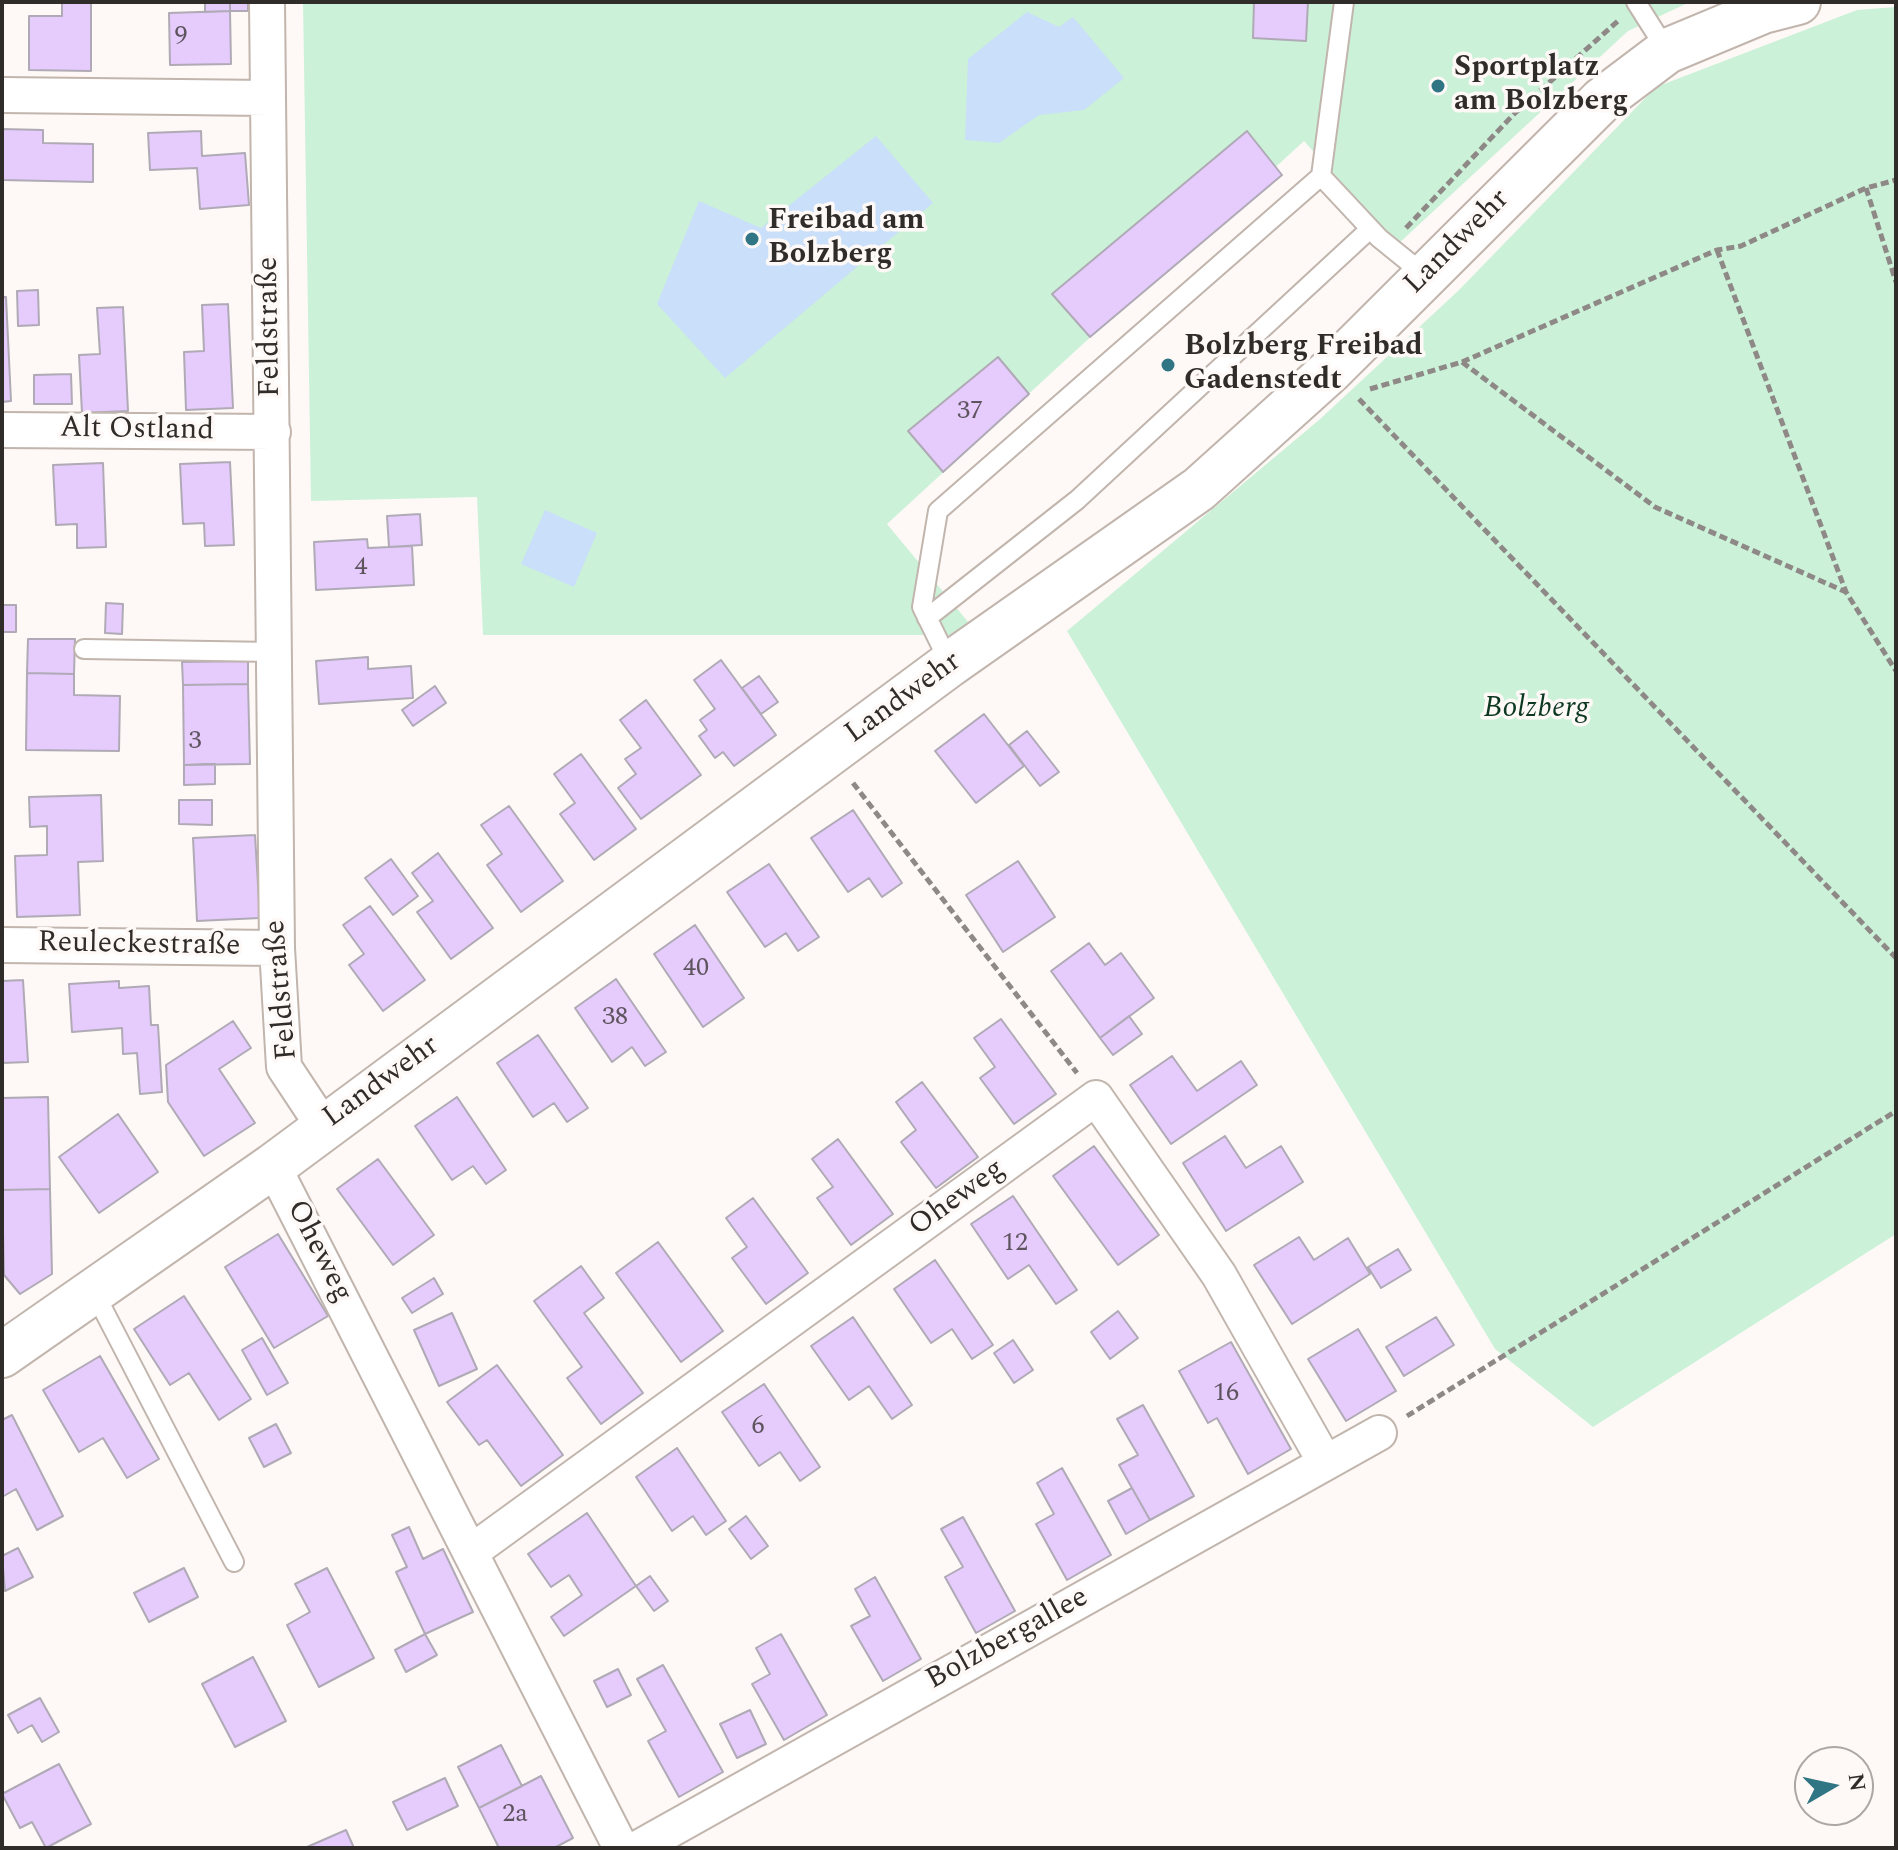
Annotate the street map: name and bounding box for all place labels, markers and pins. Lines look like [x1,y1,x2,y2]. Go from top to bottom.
place label: Sportplatz am Bolzberg [1454,51,1628,122]
marker: Sportplatz am Bolzberg [1429,77,1447,95]
place label: Freibad am Bolzberg [768,204,925,274]
marker: Freibad am Bolzberg [743,230,761,248]
place label: Bolzberg Freibad Gadenstedt [1184,330,1423,400]
marker: Bolzberg Freibad Gadenstedt [1159,356,1177,374]

